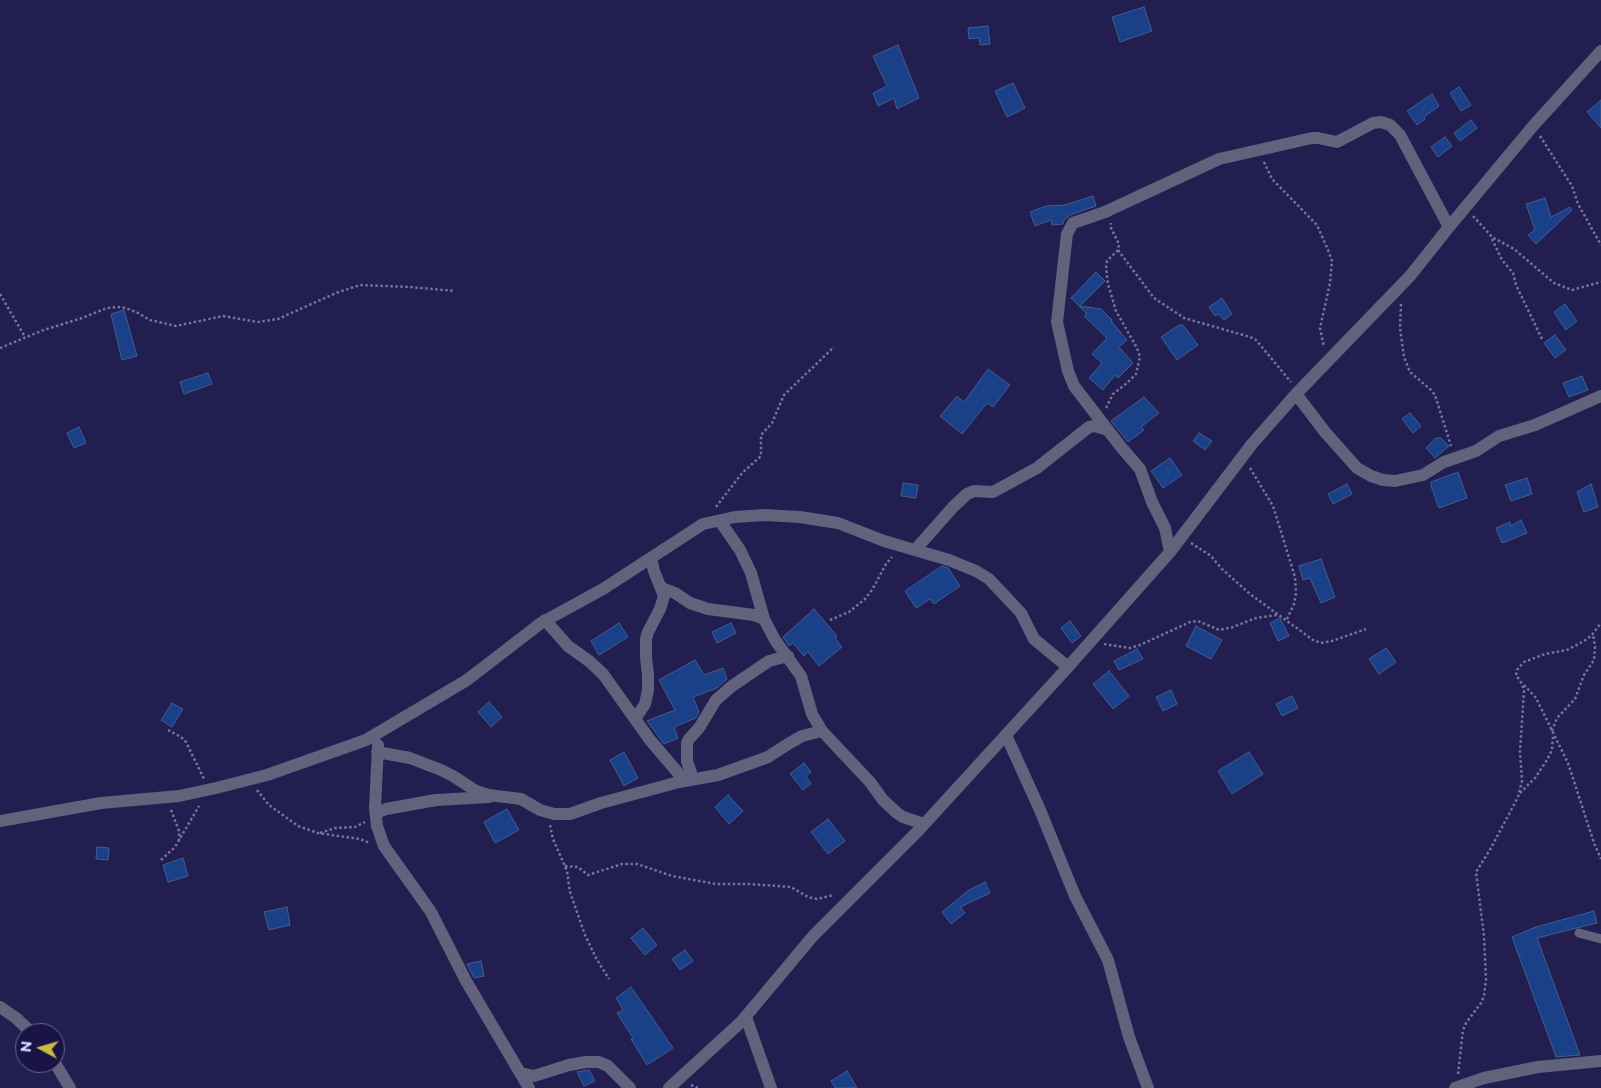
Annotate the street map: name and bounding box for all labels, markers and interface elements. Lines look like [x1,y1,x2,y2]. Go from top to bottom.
north arrow [15,1023,65,1073]
text: N [17,1040,36,1053]

